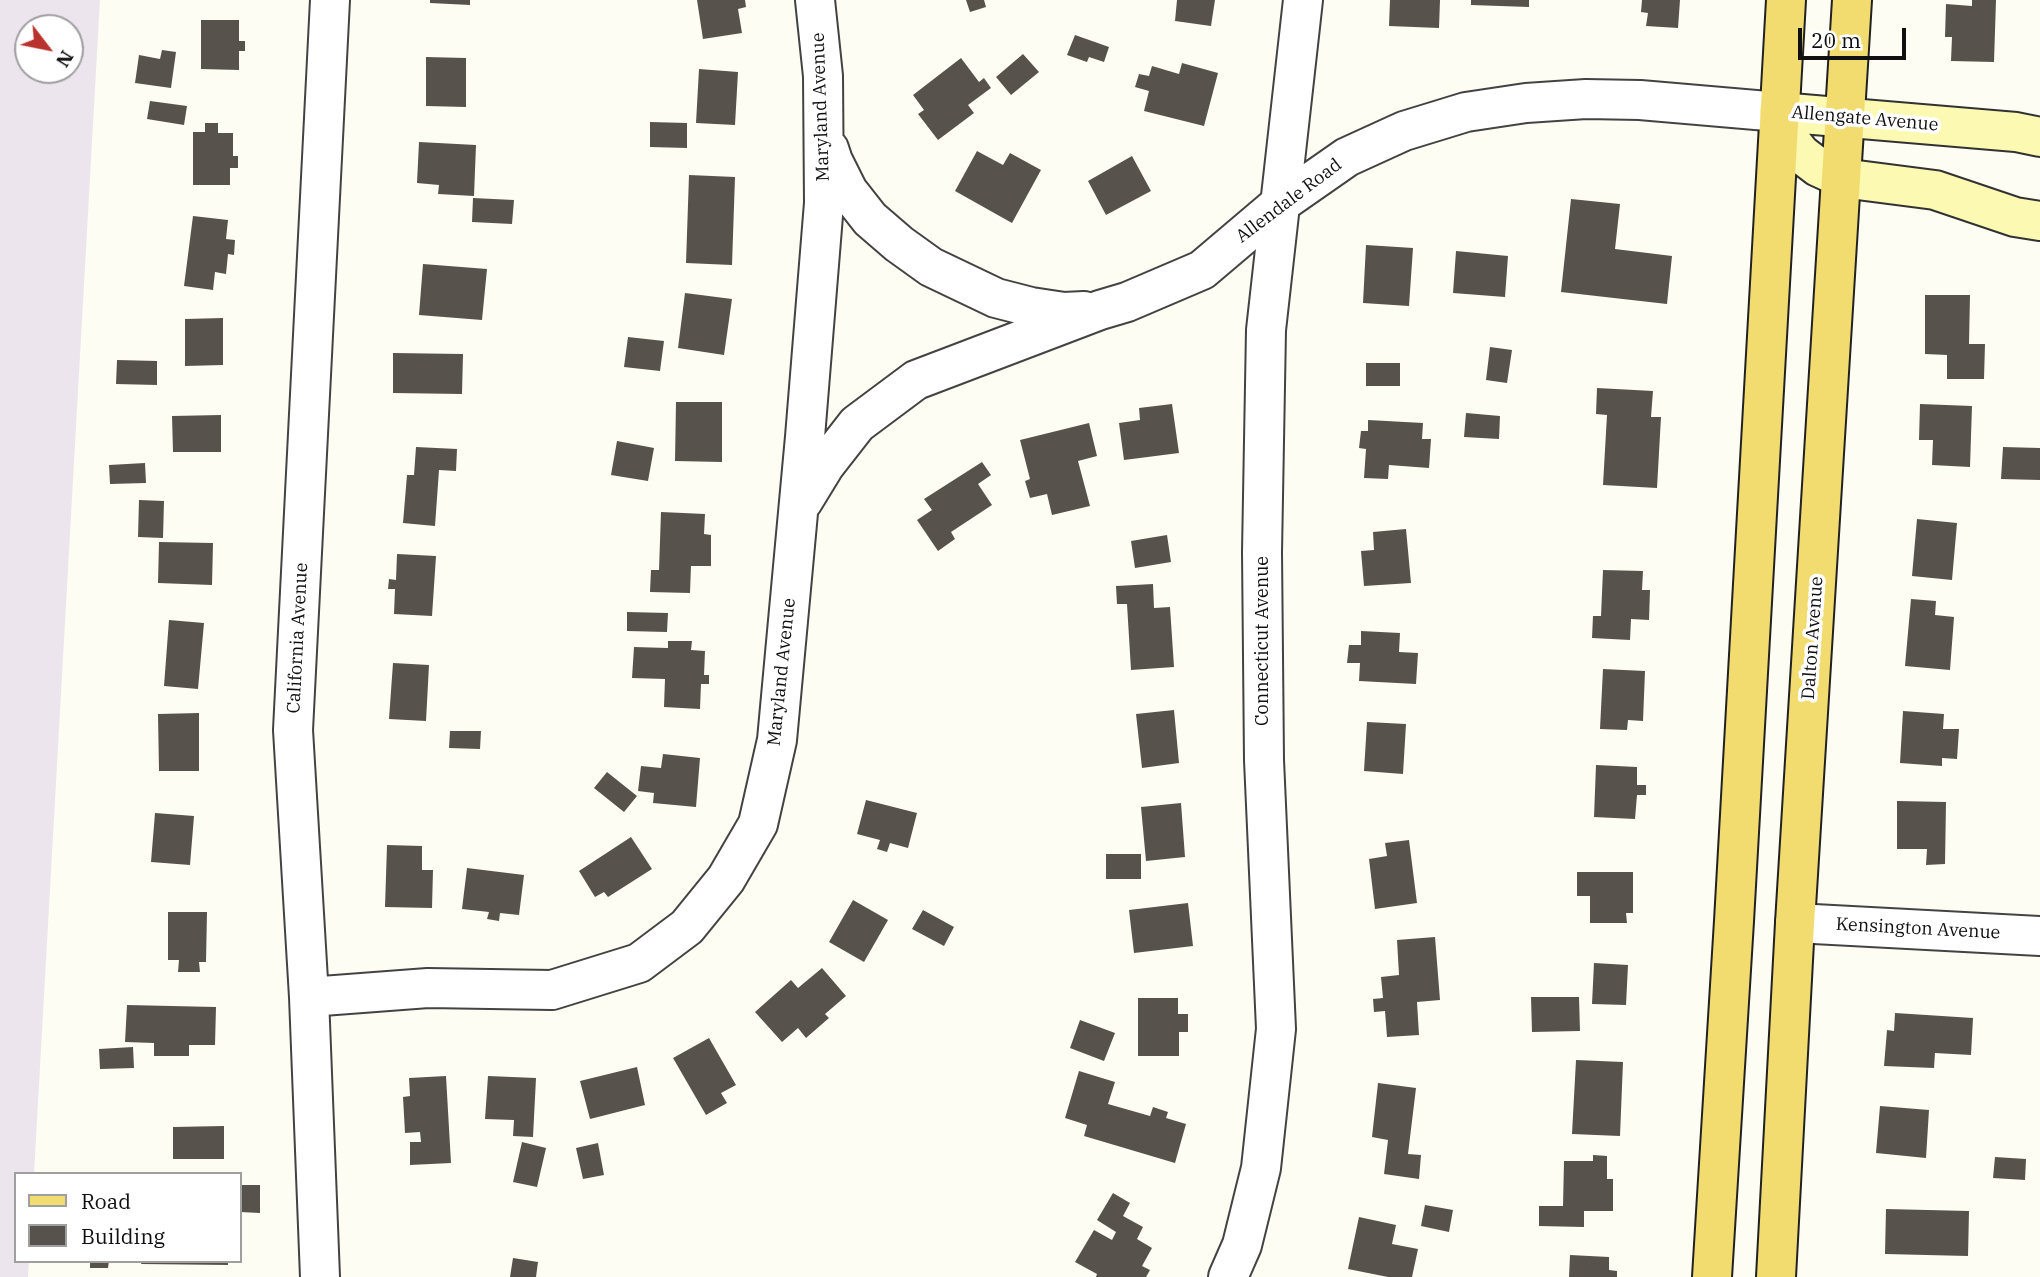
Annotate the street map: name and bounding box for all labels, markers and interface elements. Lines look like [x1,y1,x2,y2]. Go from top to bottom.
north arrow [14,14,84,84]
scale bar [1802,14,1910,58]
text: 20 m [1811,26,1861,54]
street label: Maryland Avenue [808,32,834,182]
text: N [51,46,79,72]
street label: Allengate Avenue [1791,102,1939,136]
street label: Allendale Road [1232,154,1346,248]
street label: Connecticut Avenue [1252,556,1274,726]
street label: California Avenue [283,562,313,714]
street label: Dalton Avenue [1798,576,1828,700]
street label: Maryland Avenue [763,597,801,747]
street label: Kensington Avenue [1835,914,2001,944]
legend [14,1172,242,1263]
text: Road [81,1187,131,1215]
text: Building [81,1222,165,1250]

